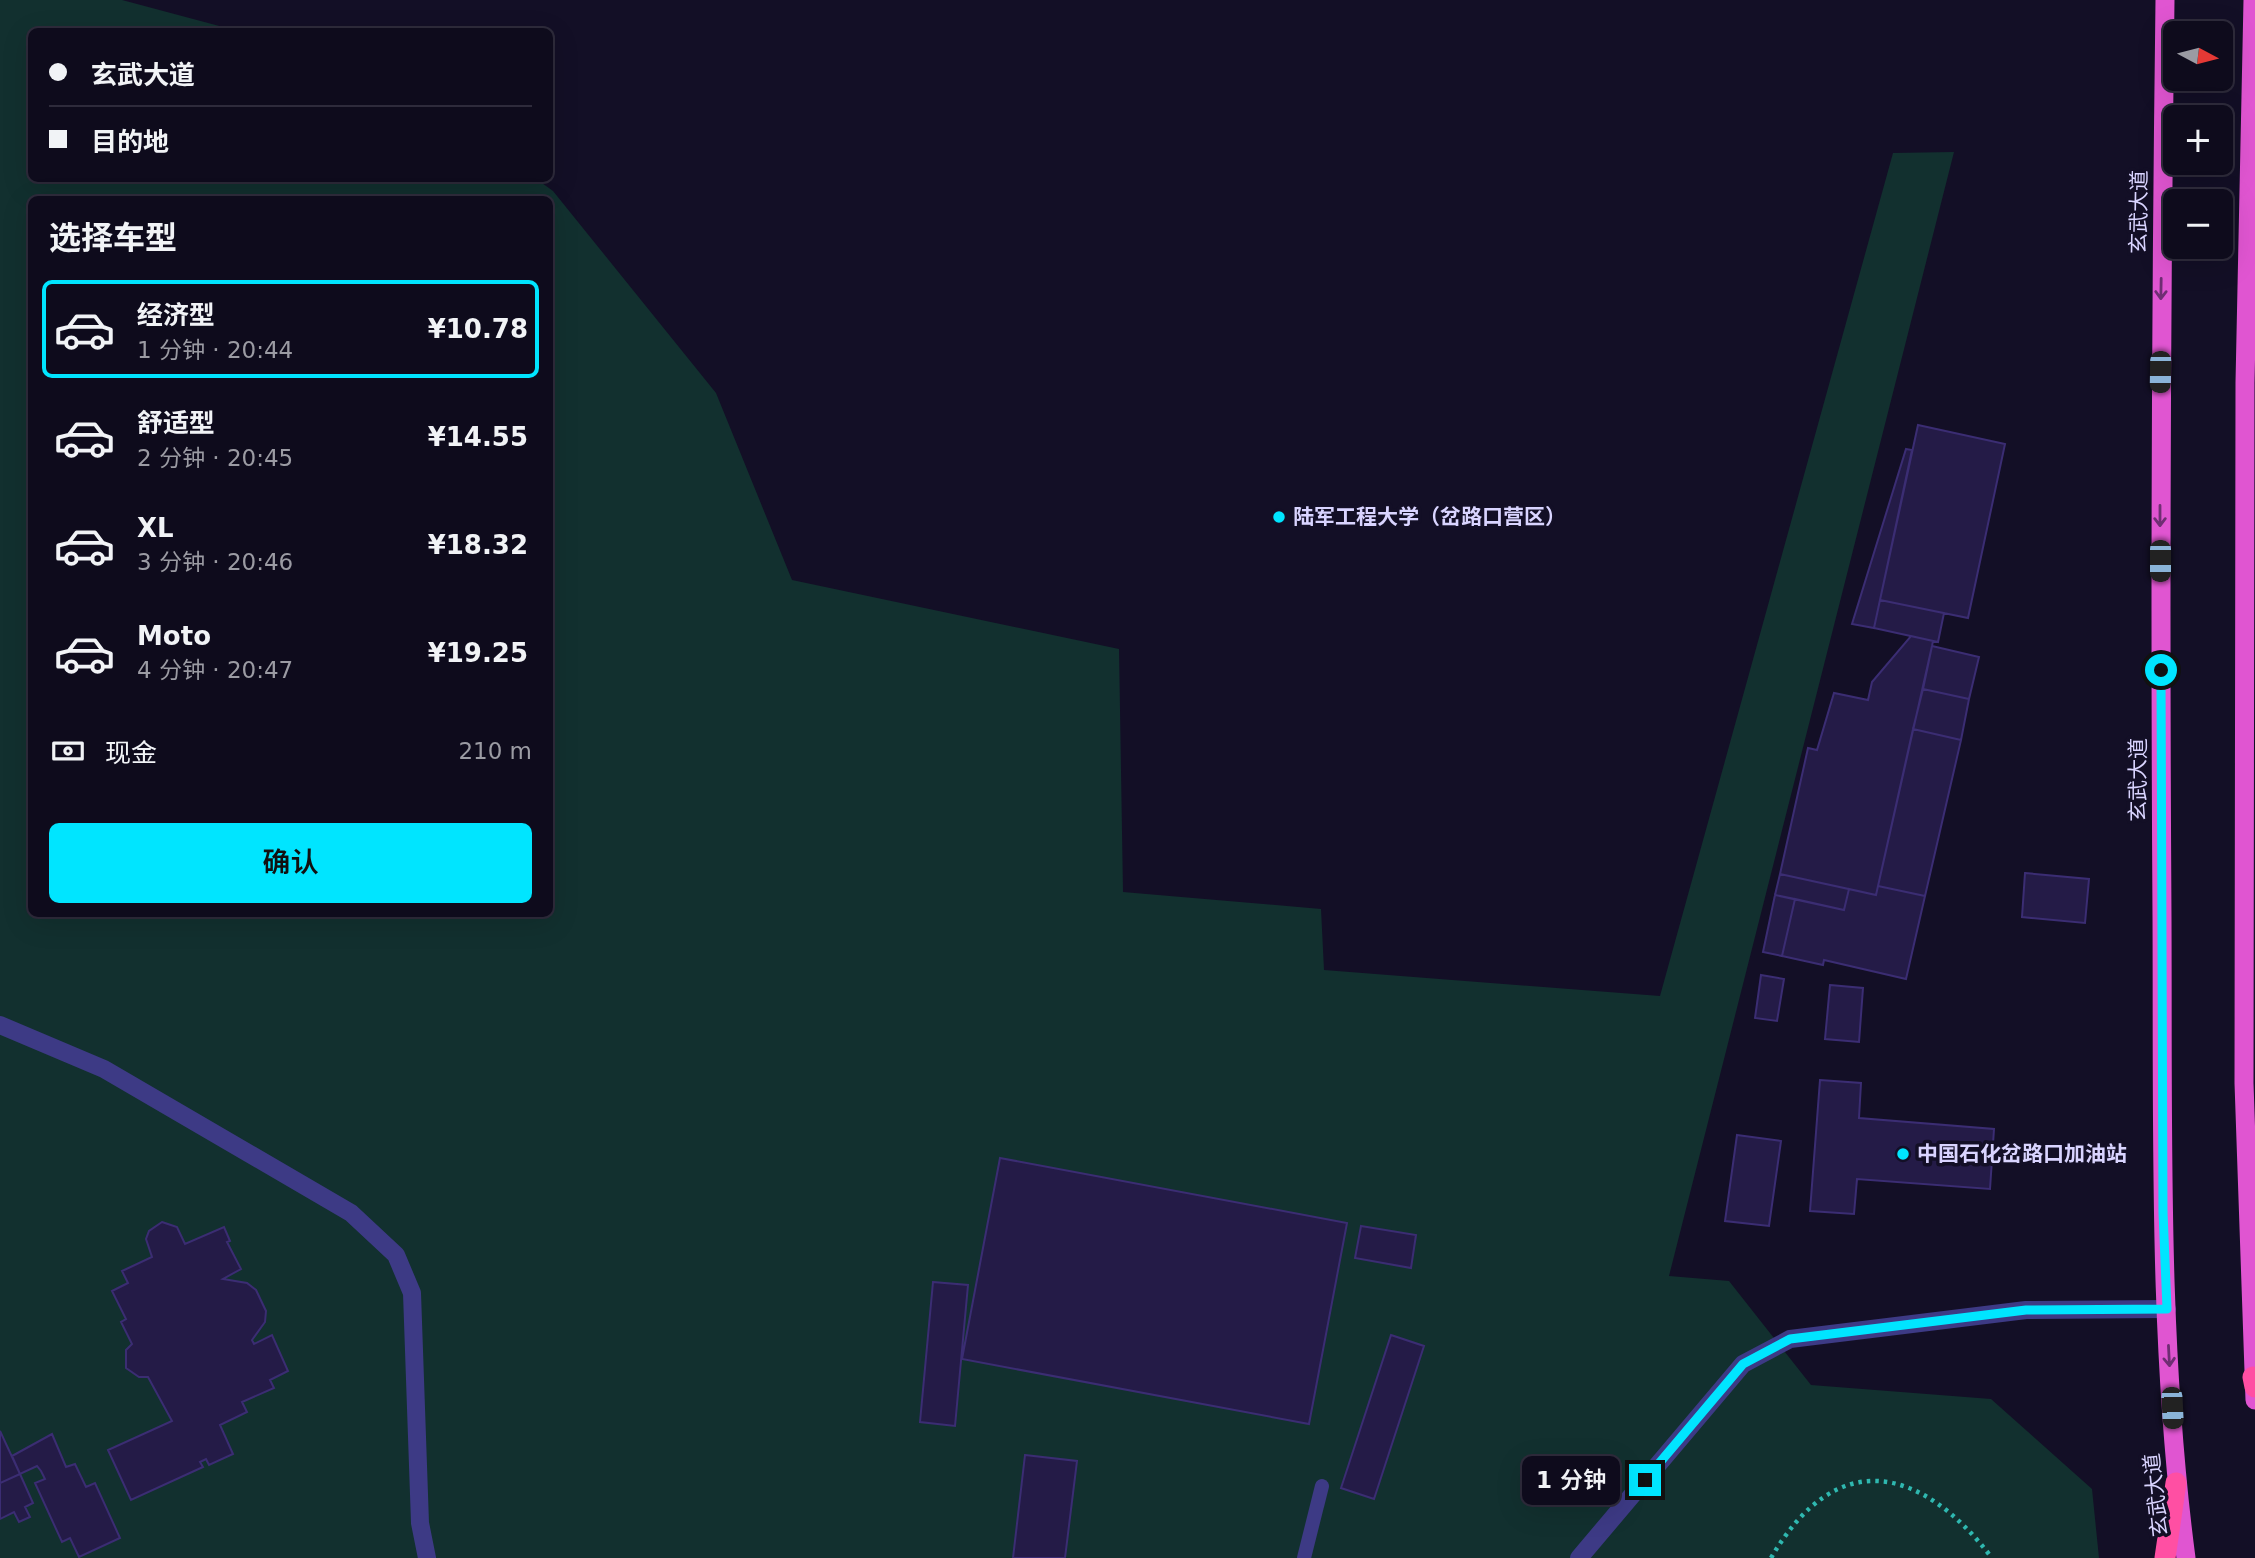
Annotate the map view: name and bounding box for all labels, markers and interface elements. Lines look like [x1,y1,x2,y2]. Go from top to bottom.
north arrow [2163,21,2233,91]
map controls [2163,21,2233,259]
text: 玄武大道 [91,60,195,90]
button: + [2163,105,2233,175]
text: 目的地 [91,127,169,157]
street label: 玄武大道 [2126,170,2152,254]
button: − [2163,189,2233,259]
text: 选择车型 [49,219,177,257]
one-way arrow [2154,277,2168,300]
icon: car [53,298,116,361]
text: 经济型 [137,300,215,330]
text: ¥10.78 [428,314,528,344]
text: 1 分钟 · 20:44 [137,337,293,363]
car [2150,351,2171,393]
icon: car [53,406,116,469]
text: 舒适型 [137,408,215,438]
text: ¥14.55 [428,422,528,452]
text: 2 分钟 · 20:45 [137,445,293,471]
one-way arrow [2153,504,2167,527]
place label: 陆军工程大学（岔路口营区） [1293,505,1566,529]
marker: 陆军工程大学（岔路口营区） [1271,509,1287,525]
text: XL [137,513,174,543]
icon: car [53,514,116,577]
text: ¥18.32 [428,530,528,560]
car [2150,540,2171,582]
text: 3 分钟 · 20:46 [137,549,293,575]
text: Moto [137,621,211,651]
icon: car [53,622,116,685]
text: ¥19.25 [428,638,528,668]
route start [2145,654,2177,686]
text: 4 分钟 · 20:47 [137,657,293,683]
icon: cash [49,732,87,770]
text: 现金 [105,738,157,768]
text: 210 m [458,738,532,764]
street label: 玄武大道 [2126,738,2150,822]
button: 确认 [49,823,532,903]
place label: 中国石化岔路口加油站 [1917,1142,2127,1166]
marker: 中国石化岔路口加油站 [1895,1146,1911,1162]
one-way arrow [2163,1344,2176,1367]
car [2161,1386,2184,1430]
street label: 玄武大道 [2140,1452,2172,1538]
callout: 1 分钟 [1522,1456,1620,1504]
route end [1629,1464,1661,1496]
text: 1 分钟 [1536,1467,1606,1493]

